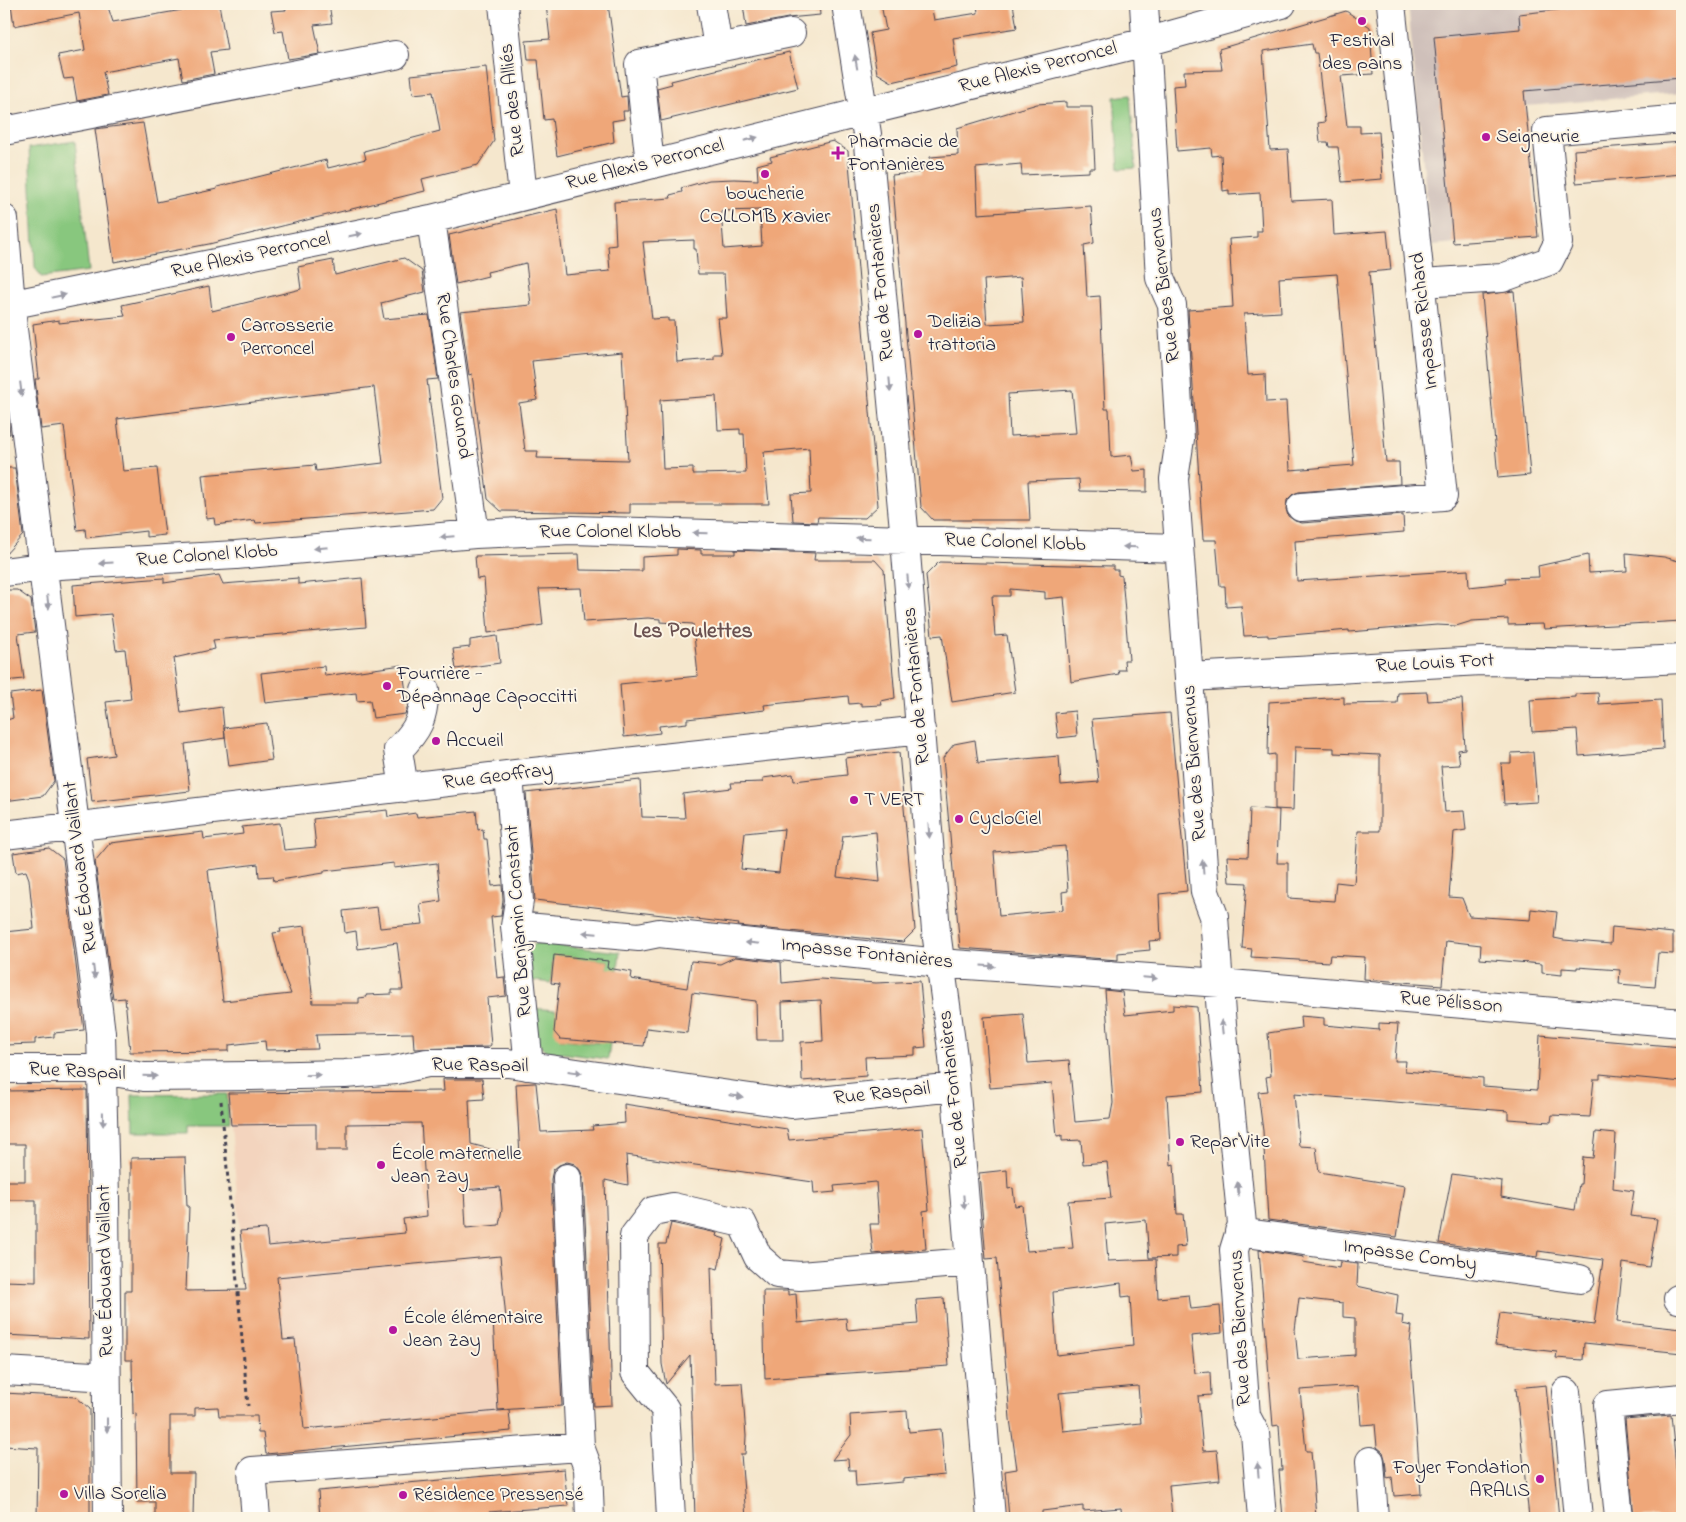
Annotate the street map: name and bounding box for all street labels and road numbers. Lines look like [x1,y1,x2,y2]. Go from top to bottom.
street label: Rue Alexis Perroncel [956,34,1120,102]
street label: Rue des Alliés [493,42,533,158]
street label: Rue Alexis Perroncel [563,131,727,199]
street label: Rue de Fontanières [860,202,902,362]
street label: Rue des Bienvenus [1141,206,1189,364]
street label: Rue Alexis Perroncel [169,225,333,287]
street label: Impasse Richard [1403,251,1447,391]
street label: Rue Charles Gounod [427,291,479,461]
street label: Rue Colonel Klobb [539,518,681,547]
street label: Rue Colonel Klobb [944,526,1087,560]
street label: Rue Colonel Klobb [135,537,279,575]
street label: Rue de Fontanières [896,606,938,766]
street label: Rue Louis Fort [1375,646,1495,682]
street label: Rue des Bienvenus [1175,684,1215,842]
street label: Rue Geoffray [442,756,554,798]
street label: Rue Édouard Vaillant [56,779,106,954]
street label: Rue Benjamin Constant [498,823,540,1018]
street label: Impasse Fontanières [779,931,955,977]
street label: Rue Pélisson [1398,984,1504,1022]
street label: Rue de Fontanières [931,1009,977,1169]
street label: Rue Raspail [431,1051,529,1081]
street label: Rue Raspail [28,1055,126,1089]
street label: Rue Raspail [832,1075,932,1113]
street label: Rue Édouard Vaillant [90,1184,122,1358]
street label: Impasse Comby [1341,1232,1479,1280]
street label: Rue des Bienvenus [1222,1249,1260,1407]

